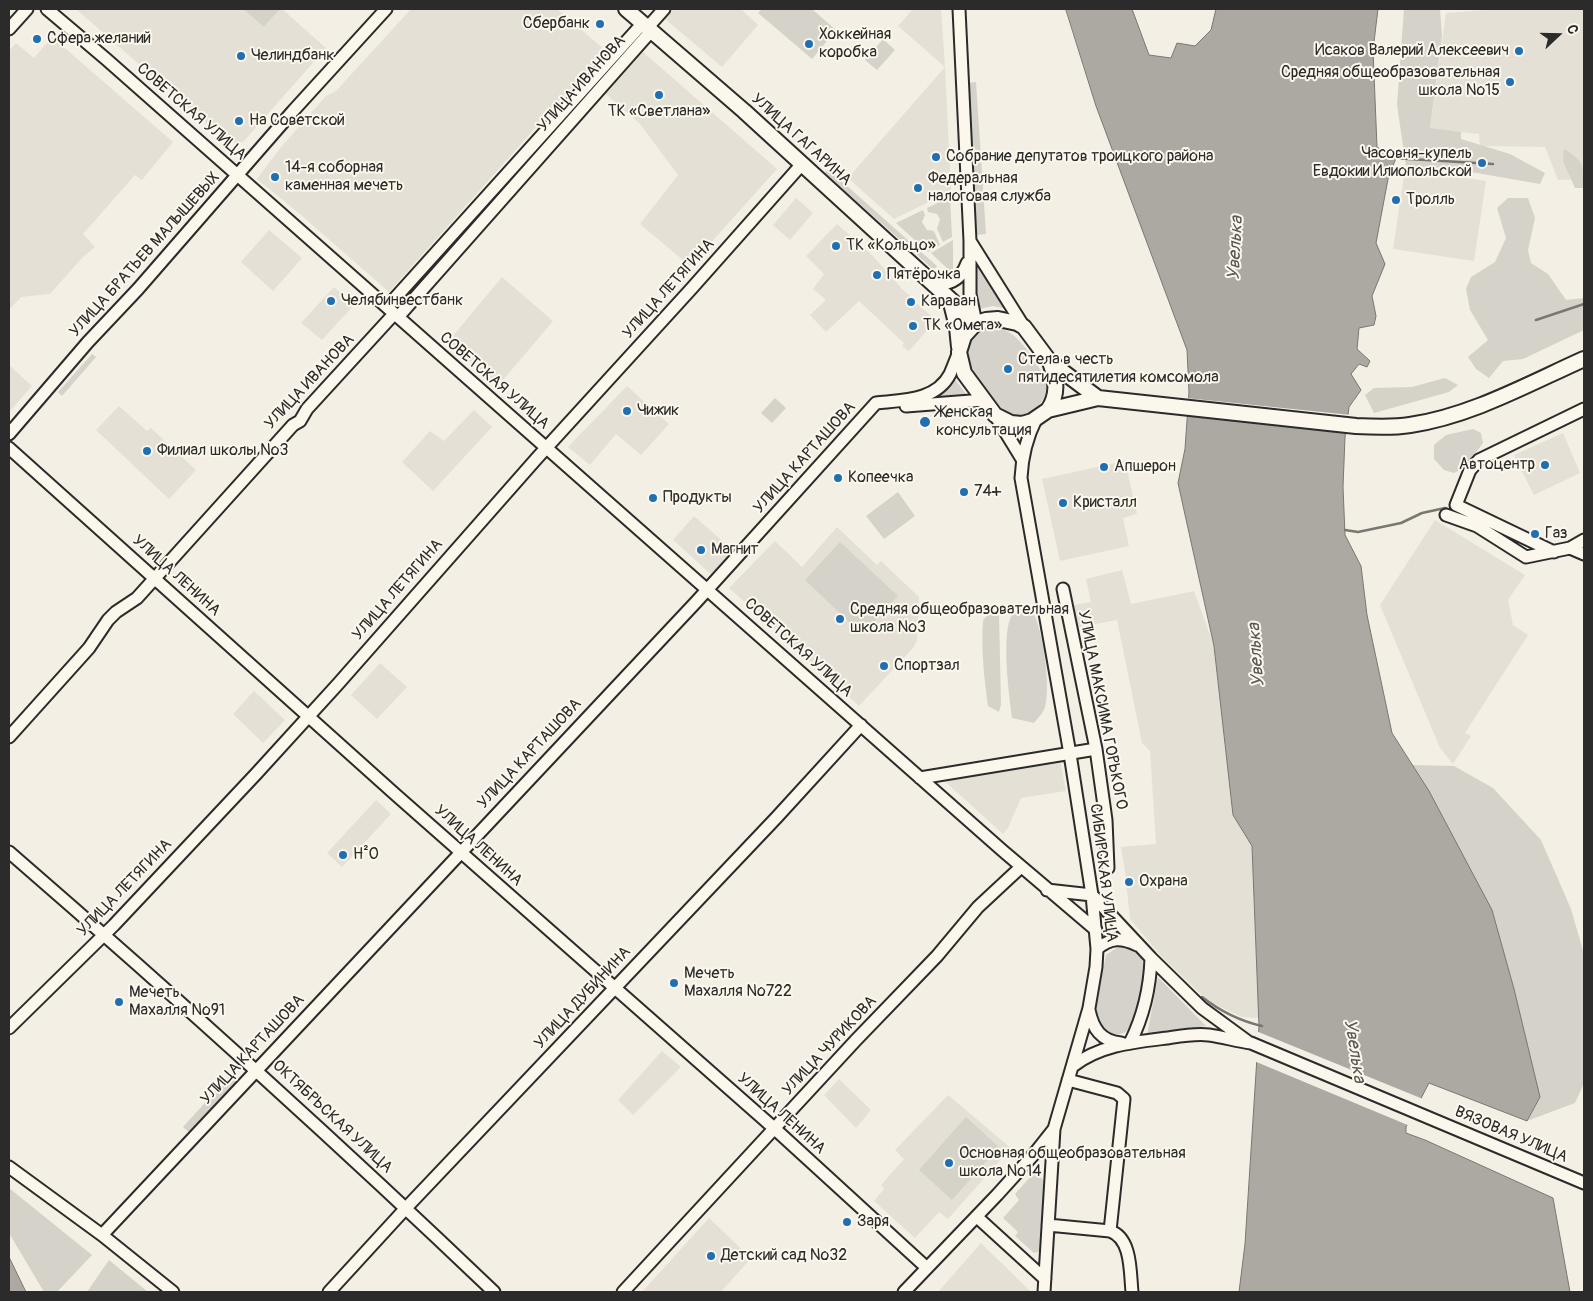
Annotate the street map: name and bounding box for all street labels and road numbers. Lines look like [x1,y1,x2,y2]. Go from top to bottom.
street label: УЛИЦА ИВАНОВА [534,32,630,136]
street label: СОВЕТСКАЯ УЛИЦА [132,59,250,165]
street label: УЛИЦА ГАГАРИНА [747,90,855,190]
street label: УЛИЦА БРАТЬЕВ МАЛЫШЕВЫХ [66,169,224,341]
street label: УЛИЦА ЛЕТЯГИНА [619,235,719,343]
street label: СОВЕТСКАЯ УЛИЦА [435,328,553,434]
street label: УЛИЦА ИВАНОВА [261,331,359,433]
street label: УЛИЦА КАРТАШОВА [750,398,860,518]
street label: УЛИЦА ЛЕНИНА [128,531,224,621]
street label: УЛИЦА ЛЕТЯГИНА [349,535,447,645]
street label: СОВЕТСКАЯ УЛИЦА [740,594,856,702]
street label: УЛИЦА МАКСИМА ГОРЬКОГО [1073,609,1131,811]
street label: УЛИЦА КАРТАШОВА [474,695,586,813]
street label: УЛИЦА ЛЕНИНА [430,801,526,891]
street label: СИБИРСКАЯ УЛИЦА [1085,803,1121,943]
street label: УЛИЦА ЛЕТЯГИНА [74,835,176,941]
street label: УЛИЦА ДУБИНИНА [531,943,635,1053]
street label: УЛИЦА КАРТАШОВА [197,991,309,1109]
street label: УЛИЦА ЧУРИКОВА [779,992,881,1100]
street label: ОКТЯБРЬСКАЯ УЛИЦА [268,1056,396,1178]
street label: УЛИЦА ЛЕНИНА [733,1069,829,1159]
street label: ВЯЗОВАЯ УЛИЦА [1452,1103,1570,1167]

